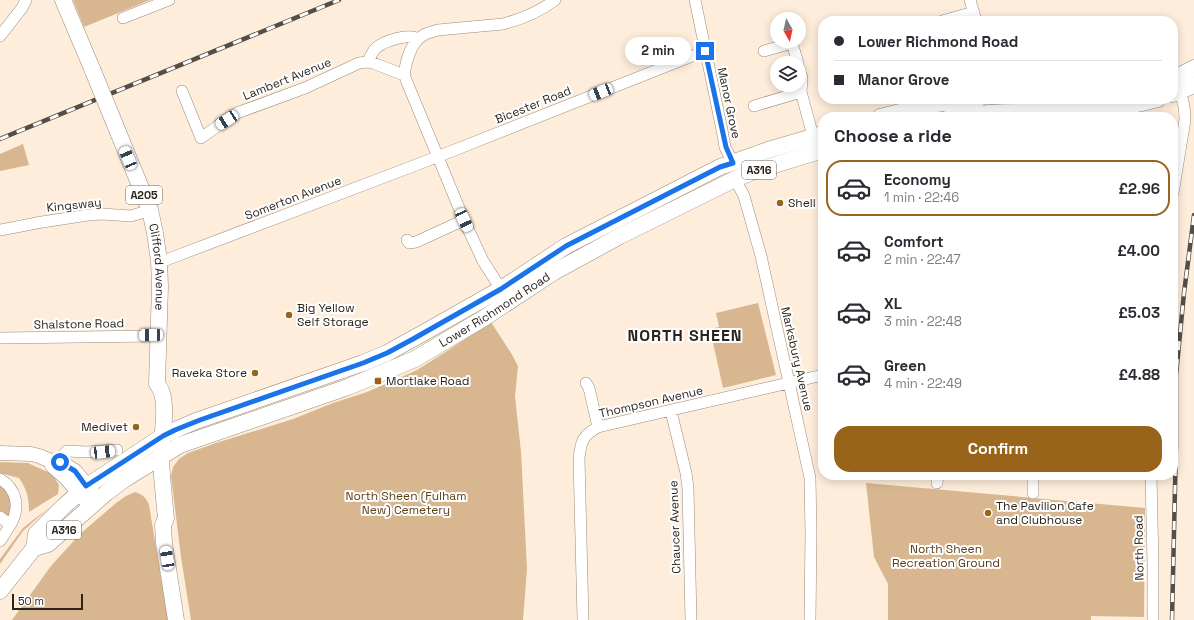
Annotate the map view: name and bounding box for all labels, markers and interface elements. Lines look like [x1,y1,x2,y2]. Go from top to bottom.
north arrow [770,12,806,48]
map controls [770,12,806,92]
text: Lower Richmond Road [858,32,1018,51]
callout: 2 min [625,37,691,65]
text: 2 min [641,42,675,59]
route end [696,42,714,60]
street label: Lambert Avenue [240,54,334,104]
button: layers [770,56,806,92]
street label: Manor Grove [714,66,744,140]
text: Manor Grove [858,70,949,89]
street label: Bicester Road [493,82,573,128]
car [588,82,614,102]
car [214,108,240,132]
text: Choose a ride [834,124,952,147]
car [118,145,138,171]
road number: A316 [742,161,776,179]
icon: car [836,170,872,206]
text: Economy [884,170,951,189]
street label: Somerton Avenue [242,172,344,224]
text: £2.96 [1119,179,1160,198]
road number: A205 [126,186,162,204]
text: 1 min · 22:46 [884,189,959,206]
street label: Kingsway [46,194,102,216]
place label: Shell [788,195,816,211]
marker: Shell [775,198,785,208]
car [453,207,475,233]
street label: Clifford Avenue [145,222,168,311]
icon: car [836,232,872,268]
text: Comfort [884,232,944,251]
text: £4.00 [1117,241,1160,260]
text: 2 min · 22:47 [884,251,961,268]
street label: Lower Richmond Road [436,269,553,351]
icon: car [836,294,872,330]
text: XL [884,294,902,313]
place label: Big Yellow Self Storage [297,300,369,330]
text: £5.03 [1118,303,1160,322]
street label: Marksbury Avenue [777,305,817,413]
marker: Big Yellow Self Storage [284,310,294,320]
text: 3 min · 22:48 [884,313,962,330]
street label: Shalstone Road [34,315,124,333]
district label: NORTH SHEEN [627,325,743,346]
car [139,329,163,341]
icon: car [836,356,872,392]
text: Green [884,356,926,375]
place label: Raveka Store [172,365,247,381]
text: £4.88 [1118,365,1160,384]
marker: Raveka Store [250,368,260,378]
place label: Mortlake Road [386,373,469,389]
text: 4 min · 22:49 [884,375,962,392]
marker: Mortlake Road [373,376,383,386]
street label: Thompson Avenue [597,382,705,422]
place label: Medivet [81,419,128,435]
marker: Medivet [131,422,141,432]
button: Confirm [834,426,1162,472]
car [90,445,116,459]
route start [51,453,69,471]
street label: Chaucer Avenue [665,480,685,574]
park label: North Sheen (Fulham New) Cemetery [345,488,467,518]
place label: The Pavilion Cafe and Clubhouse [996,498,1094,528]
marker: The Pavilion Cafe and Clubhouse [983,508,993,518]
street label: North Road [1130,515,1148,581]
road number: A316 [47,521,81,539]
park label: North Sheen Recreation Ground [892,541,1000,571]
car [159,545,175,571]
scale bar [12,592,83,611]
text: 50 m [18,594,44,608]

